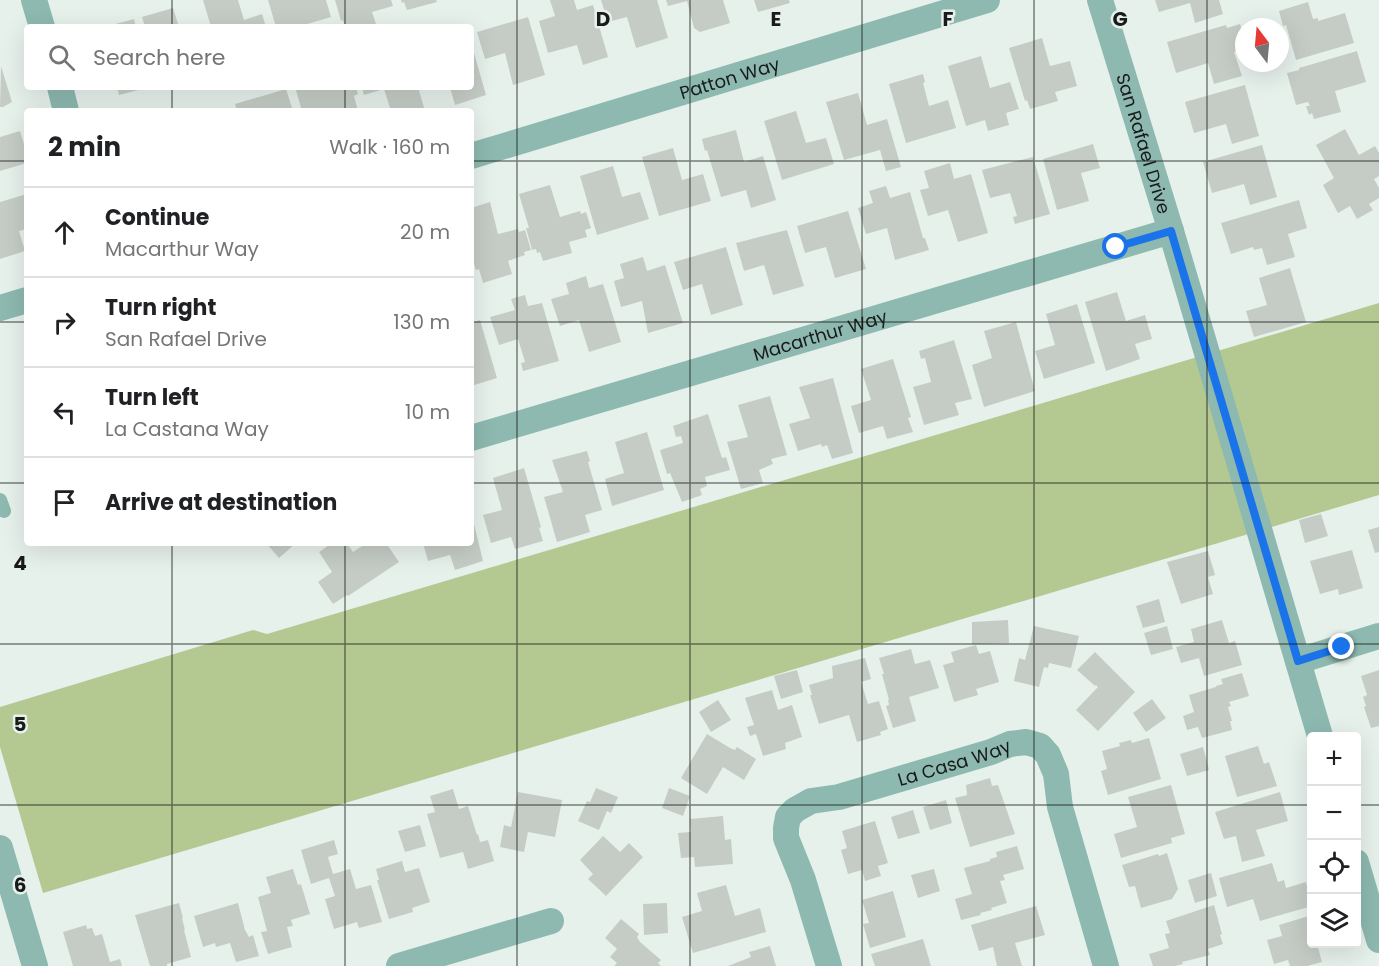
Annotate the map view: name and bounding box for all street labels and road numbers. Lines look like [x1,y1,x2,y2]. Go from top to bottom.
street label: Patton Way [676,51,783,105]
street label: San Rafael Drive [1111,70,1177,217]
street label: Macarthur Way [750,303,890,366]
street label: La Casa Way [894,733,1014,792]

